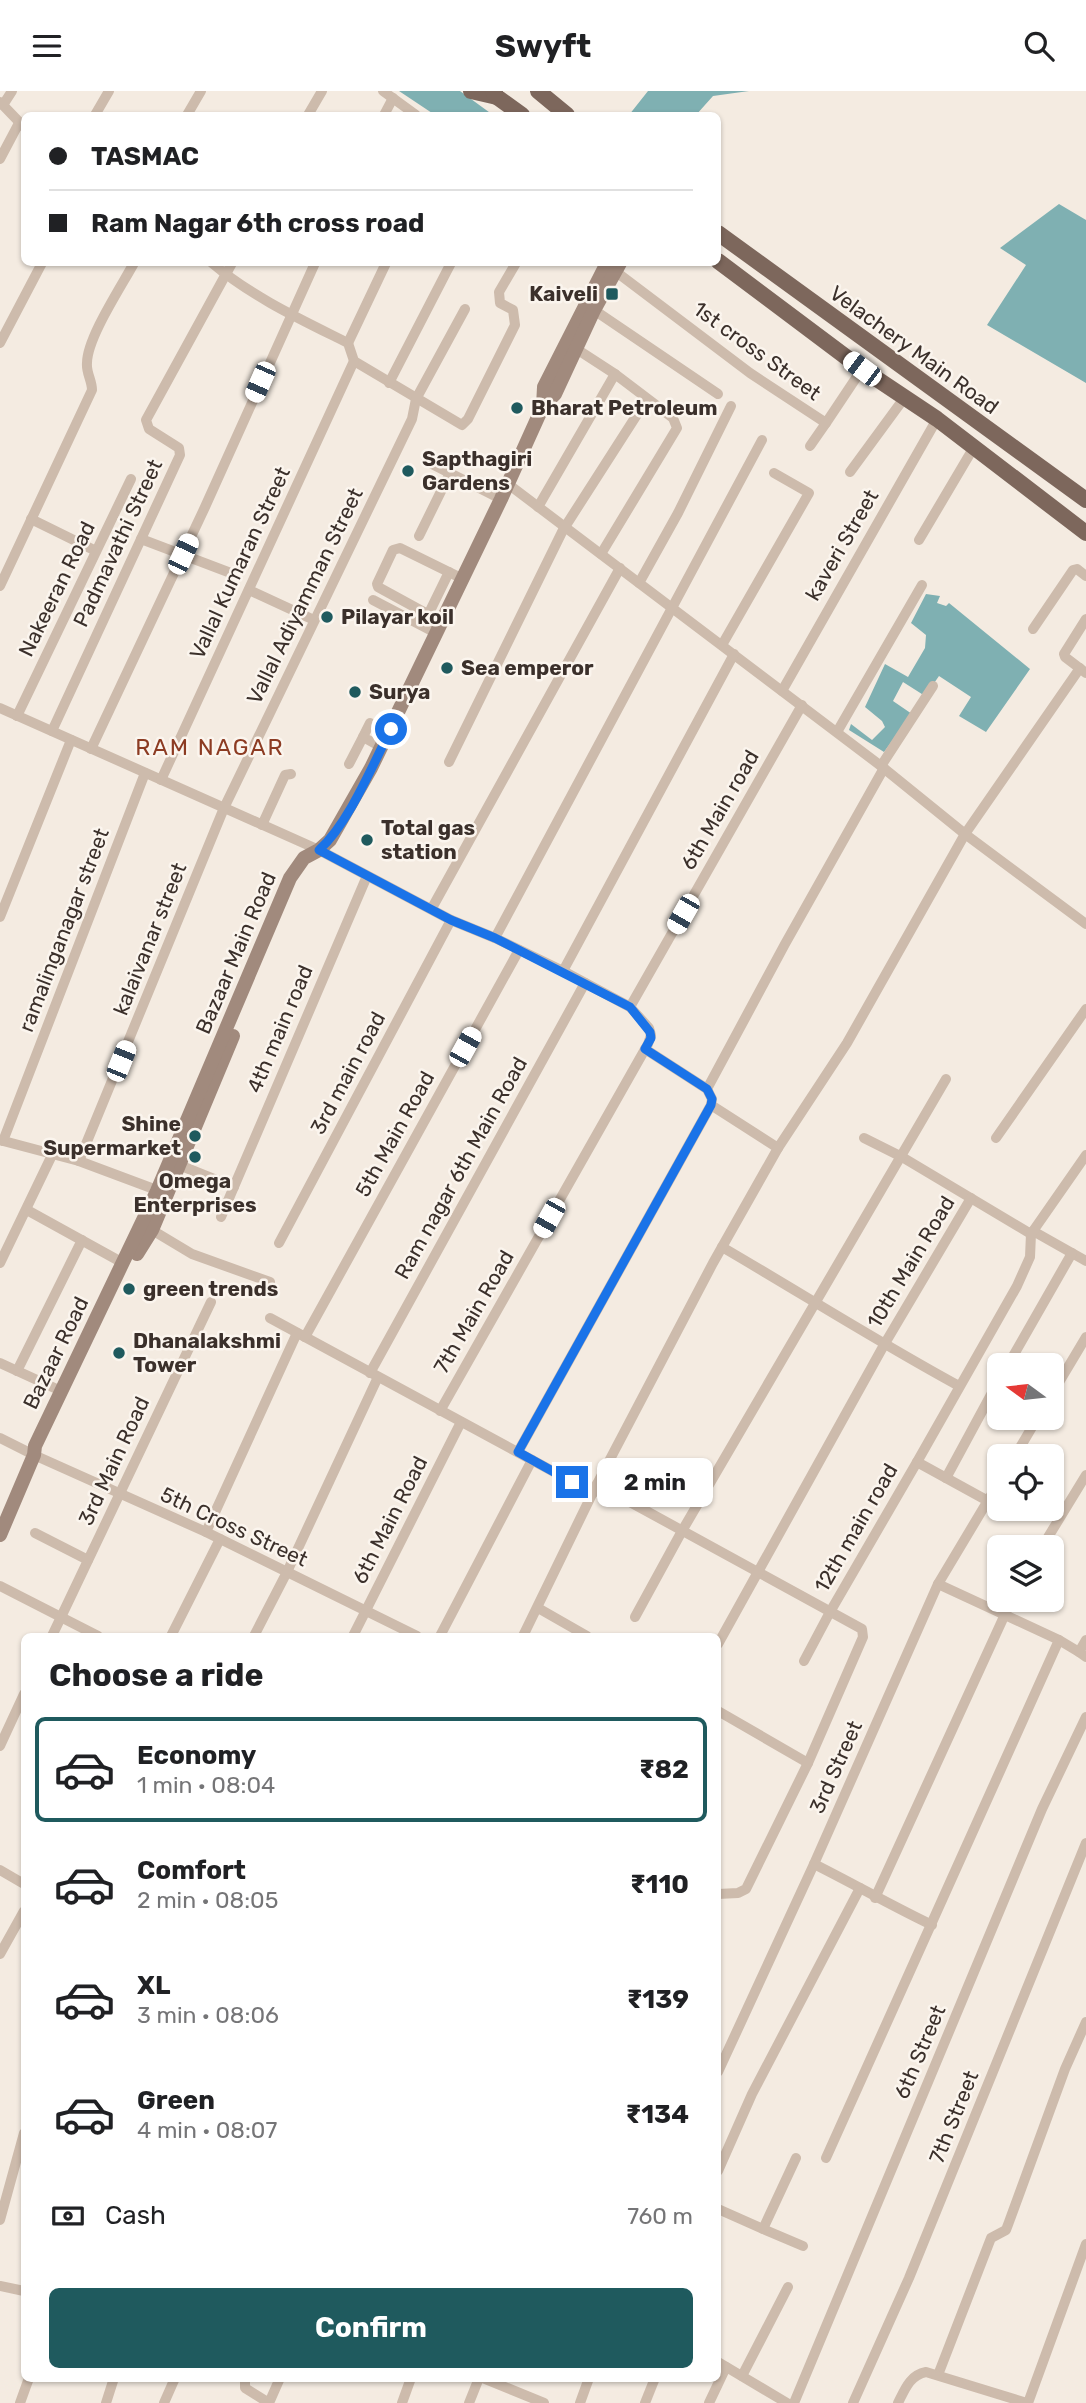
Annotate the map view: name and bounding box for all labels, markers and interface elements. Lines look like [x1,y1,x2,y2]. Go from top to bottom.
icon: menu [28,27,66,65]
text: Swyft [495,27,591,65]
icon: search [1020,27,1058,65]
text: TASMAC [91,141,199,172]
text: Ram Nagar 6th cross road [91,208,424,239]
street label: Velachery Main Road [825,280,1004,419]
place label: Kaiveli [529,281,598,306]
marker: Kaiveli [604,286,620,302]
street label: 1st cross Street [689,296,826,405]
car [839,348,886,390]
car [242,359,279,405]
place label: Bharat Petroleum [531,395,718,420]
marker: Bharat Petroleum [509,400,525,416]
place label: Sapthagiri Gardens [422,446,532,495]
street label: Padmavathi Street [68,455,167,631]
street label: Vallal Kumaran Street [184,463,295,663]
marker: Sapthagiri Gardens [400,463,416,479]
street label: Vallal Adiyamman Street [241,484,368,708]
street label: kaveri Street [800,485,883,605]
street label: Nakeeran Road [13,517,100,660]
car [165,531,202,577]
place label: Pilayar koil [341,604,454,629]
marker: Pilayar koil [319,609,335,625]
place label: Sea emperor [461,655,594,680]
marker: Sea emperor [439,660,455,676]
place label: Surya [369,679,430,704]
marker: Surya [347,684,363,700]
route start [375,713,407,745]
district label: RAM NAGAR [135,733,285,761]
street label: 6th Main road [675,745,764,874]
place label: Total gas station [381,815,475,864]
street label: ramalinganagar street [13,824,114,1035]
marker: Total gas station [359,832,375,848]
street label: kalaivanar street [108,859,191,1019]
street label: Bazaar Main Road [190,868,281,1037]
car [664,891,703,937]
street label: 4th main road [241,961,318,1096]
street label: 3rd main road [305,1007,390,1138]
car [446,1024,485,1070]
car [104,1038,139,1084]
street label: Ram nagar 6th Main Road [389,1052,532,1283]
street label: 5th Main Road [350,1067,439,1201]
place label: Shine Supermarket [43,1111,181,1160]
marker: Shine Supermarket [187,1128,203,1144]
marker: Omega Enterprises [187,1149,203,1165]
place label: Omega Enterprises [133,1168,257,1217]
street label: 10th Main Road [861,1191,960,1332]
car [530,1195,569,1241]
street label: 7th Main Road [428,1246,519,1378]
place label: green trends [143,1276,278,1301]
marker: green trends [121,1281,137,1297]
street label: Bazaar Road [18,1293,94,1413]
place label: Dhanalakshmi Tower [133,1328,281,1377]
marker: Dhanalakshmi Tower [111,1345,127,1361]
north arrow [987,1353,1064,1430]
map controls [987,1353,1064,1612]
street label: 3rd Main Road [73,1393,154,1529]
button: locate [987,1444,1064,1521]
street label: 6th Main Road [347,1452,432,1588]
callout: 2 min [596,1457,712,1507]
street label: 12th main road [809,1459,903,1597]
route end [556,1466,588,1498]
text: 2 min [624,1468,686,1496]
street label: 5th Cross Street [157,1481,312,1572]
button: layers [987,1535,1064,1612]
text: Choose a ride [49,1656,263,1694]
street label: 3rd Street [804,1717,867,1817]
icon: car [53,1738,116,1801]
text: Economy [137,1740,256,1771]
text: ₹82 [639,1754,689,1785]
text: 1 min · 08:04 [137,1771,275,1799]
icon: car [53,1853,116,1916]
text: Comfort [137,1855,246,1886]
text: ₹110 [630,1869,689,1900]
text: 2 min · 08:05 [137,1886,278,1914]
icon: car [53,1968,116,2031]
text: XL [137,1970,170,2001]
text: ₹139 [627,1984,689,2015]
text: 3 min · 08:06 [137,2001,279,2029]
street label: 6th Street [889,2001,950,2102]
street label: 7th Street [924,2067,983,2167]
icon: car [53,2083,116,2146]
text: Green [137,2085,215,2116]
text: ₹134 [626,2099,689,2130]
text: 4 min · 08:07 [137,2116,277,2144]
icon: cash [49,2197,87,2235]
text: Cash [105,2200,166,2231]
text: 760 m [627,2202,693,2230]
button: Confirm [49,2288,693,2368]

